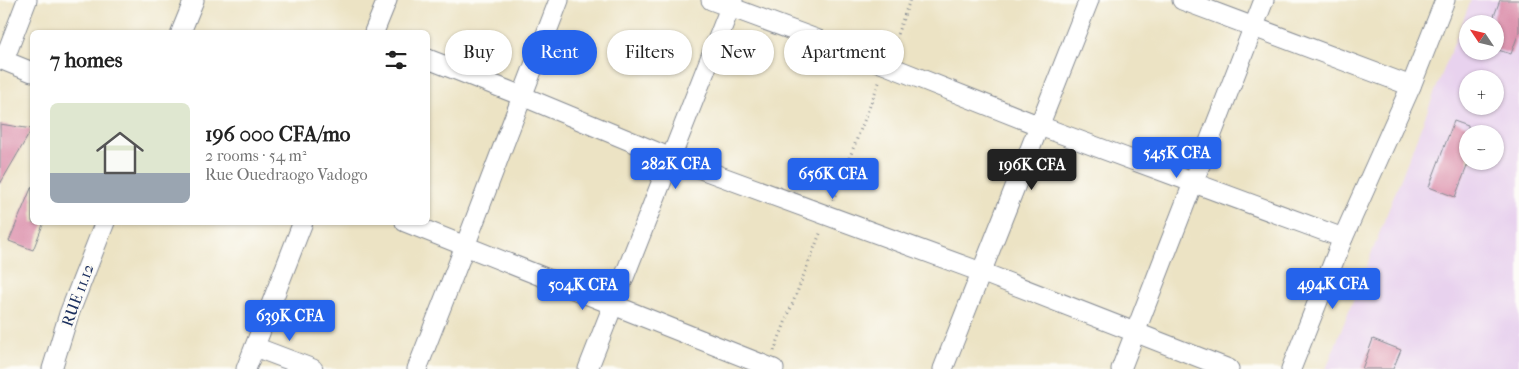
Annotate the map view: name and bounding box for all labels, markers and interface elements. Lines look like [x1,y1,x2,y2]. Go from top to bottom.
north arrow [1459,15,1504,60]
map controls [1459,15,1504,170]
chip: Buy [445,30,512,75]
chip: Rent [522,30,597,75]
chip: Filters [607,30,692,75]
chip: New [702,30,774,75]
chip: Apartment [784,30,904,75]
icon: filters [382,46,410,74]
text: 7 homes [50,48,122,72]
button: + [1459,70,1504,115]
text: 196 000 CFA/mo [205,122,350,146]
icon: home [90,123,150,183]
button: − [1459,125,1504,170]
pin: 545K CFA [1125,136,1229,179]
text: 545K CFA [1143,143,1211,162]
text: 2 rooms · 54 m² [205,146,306,165]
pin: 282K CFA [624,148,728,190]
pin: 196K CFA [980,148,1084,191]
text: 282K CFA [641,154,711,173]
text: 196K CFA [998,155,1066,174]
pin: 656K CFA [781,158,885,200]
text: 656K CFA [799,164,867,183]
text: Rue Ouedraogo Vadogo [205,165,368,184]
street label: RUE 11.12 [57,261,98,329]
pin: 504K CFA [531,268,635,311]
pin: 494K CFA [1281,268,1385,310]
text: 494K CFA [1297,274,1369,293]
text: 504K CFA [548,275,618,294]
pin: 639K CFA [238,300,342,342]
text: 639K CFA [256,306,324,325]

